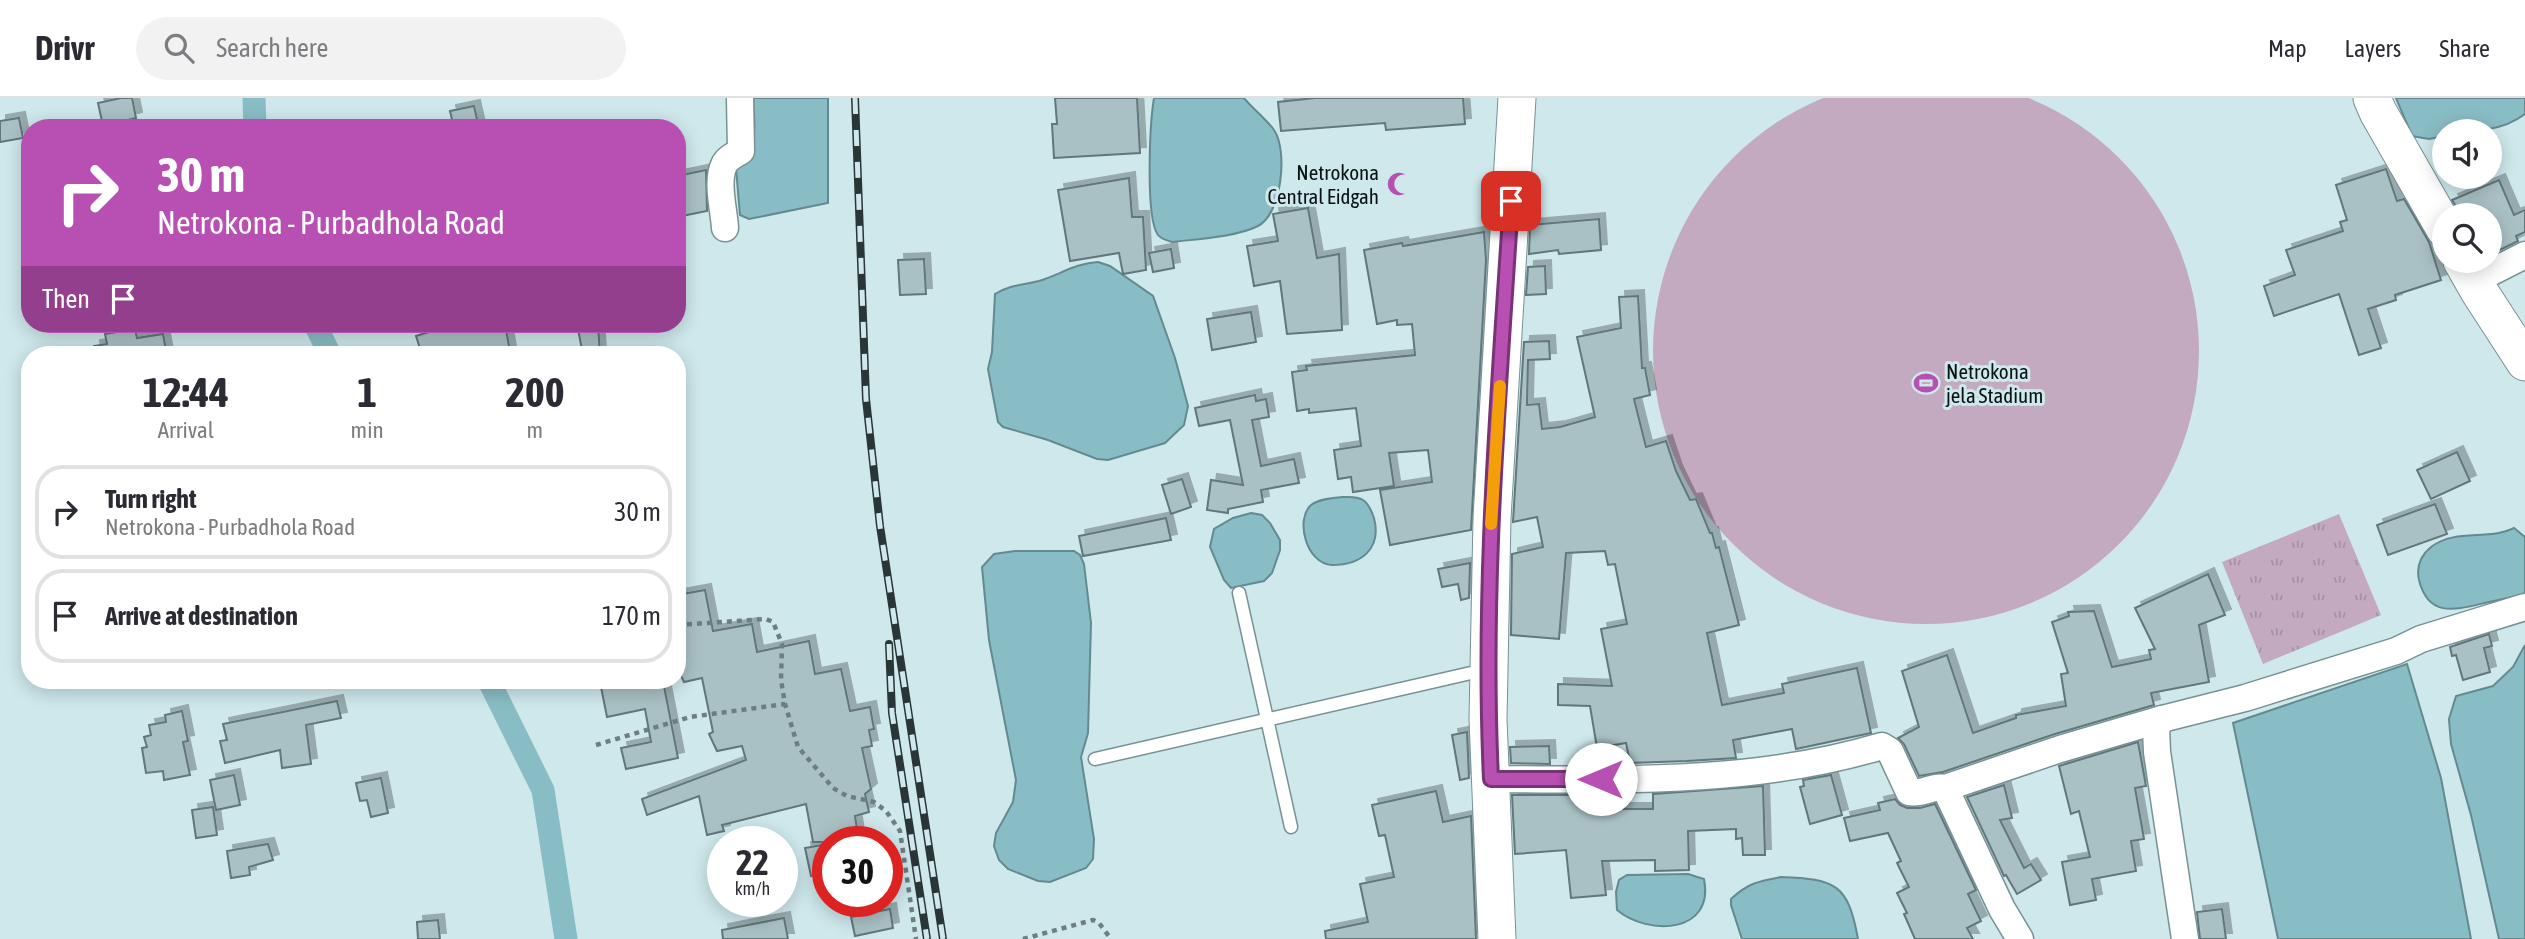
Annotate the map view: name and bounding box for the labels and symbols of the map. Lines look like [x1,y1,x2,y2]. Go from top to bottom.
place label: Netrokona Central Eidgah [1268,160,1379,208]
mosque icon: Netrokona Central Eidgah [1385,170,1413,198]
pin [1481,171,1541,231]
place label: Netrokona jela Stadium [1945,359,2043,407]
sports icon: Netrokona jela Stadium [1912,369,1940,397]
position arrow [1564,742,1638,816]
speed limit sign: 30 [812,826,903,917]

